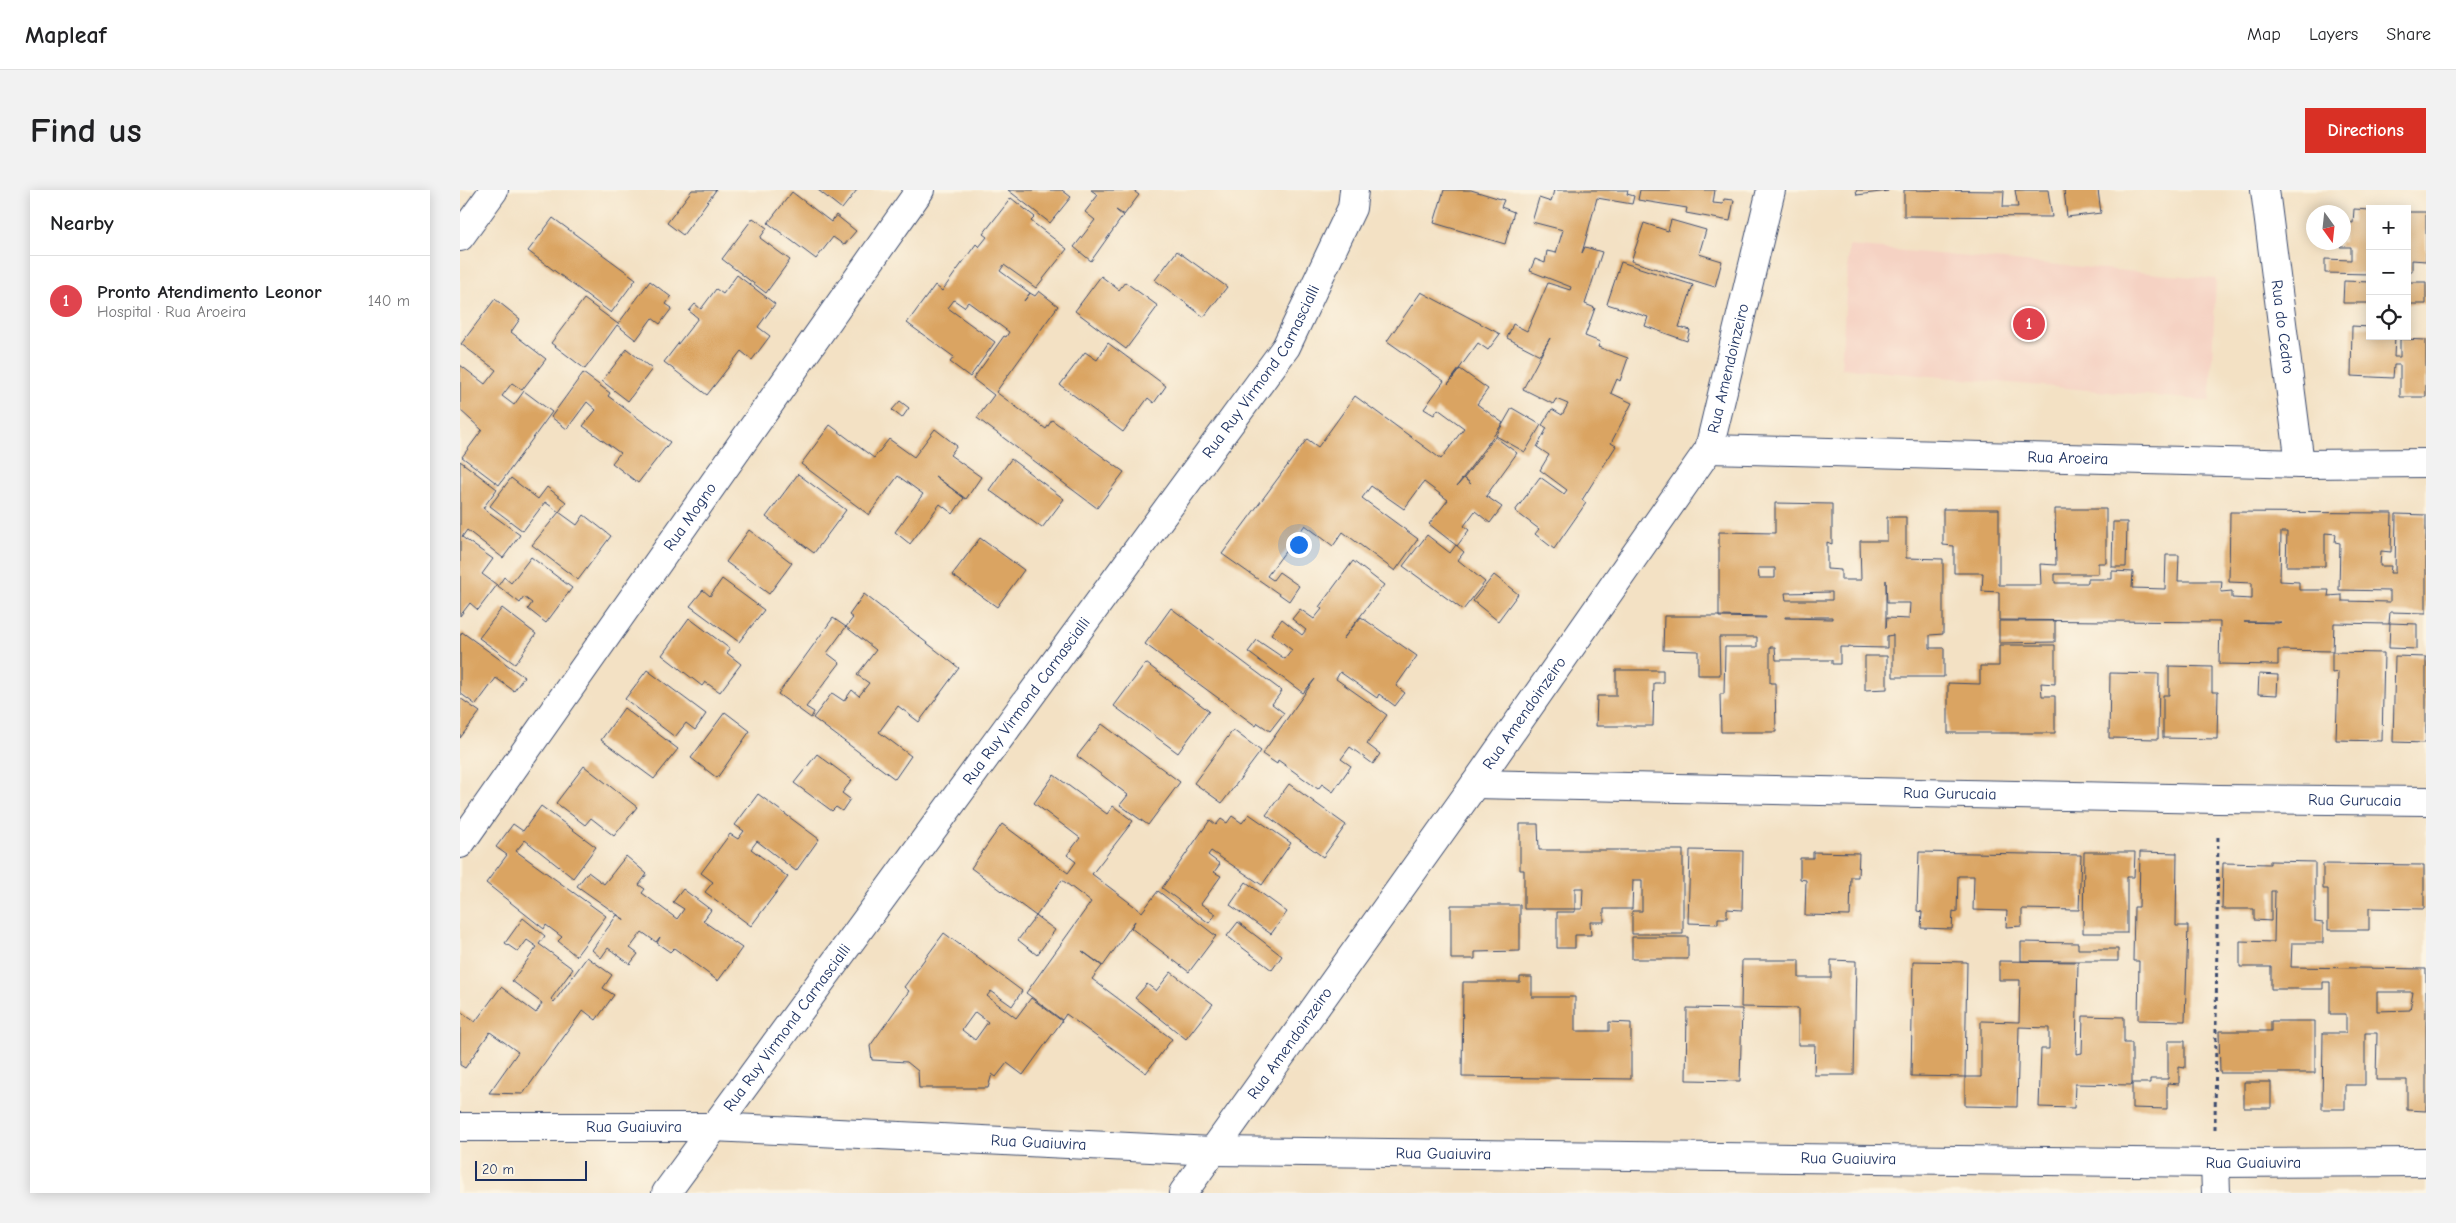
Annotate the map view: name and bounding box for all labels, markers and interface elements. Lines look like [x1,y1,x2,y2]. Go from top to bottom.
text: Mapleaf [25,21,106,49]
text: Map [2247,24,2281,45]
text: Layers [2309,24,2358,45]
text: Share [2386,24,2431,45]
button: Directions [2305,108,2426,153]
text: Find us [30,110,142,151]
north arrow [2306,205,2351,250]
map controls [2366,205,2411,340]
button: + [2366,205,2411,250]
text: Nearby [50,211,114,235]
button: − [2366,250,2411,295]
street label: Rua do Cedro [2268,279,2297,375]
text: Pronto Atendimento Leonor [97,281,322,303]
street label: Rua Ruy Virmond Carnascialli [1199,282,1323,462]
text: 1 [63,292,69,310]
text: 140 m [368,292,410,310]
button: locate [2366,295,2411,340]
street label: Rua Amendoinzeiro [1704,302,1753,435]
text: Hospital · Rua Aroeira [97,303,246,321]
pin: 1 [2013,305,2045,343]
street label: Rua Aroeira [2027,448,2109,468]
street label: Rua Mogno [660,479,720,554]
your location [1286,532,1312,558]
street label: Rua Ruy Virmond Carnascialli [959,614,1094,788]
street label: Rua Amendoinzeiro [1479,653,1570,773]
street label: Rua Gurucaia [1903,784,1997,804]
street label: Rua Gurucaia [2308,791,2402,810]
street label: Rua Ruy Virmond Carnascialli [720,940,854,1115]
street label: Rua Amendoinzeiro [1244,984,1336,1103]
street label: Rua Guaiuvira [586,1118,682,1136]
street label: Rua Guaiuvira [990,1131,1087,1154]
street label: Rua Guaiuvira [1395,1144,1491,1163]
street label: Rua Guaiuvira [1800,1149,1896,1168]
street label: Rua Guaiuvira [2205,1154,2301,1172]
scale bar [475,1158,588,1181]
text: 20 m [482,1161,514,1178]

